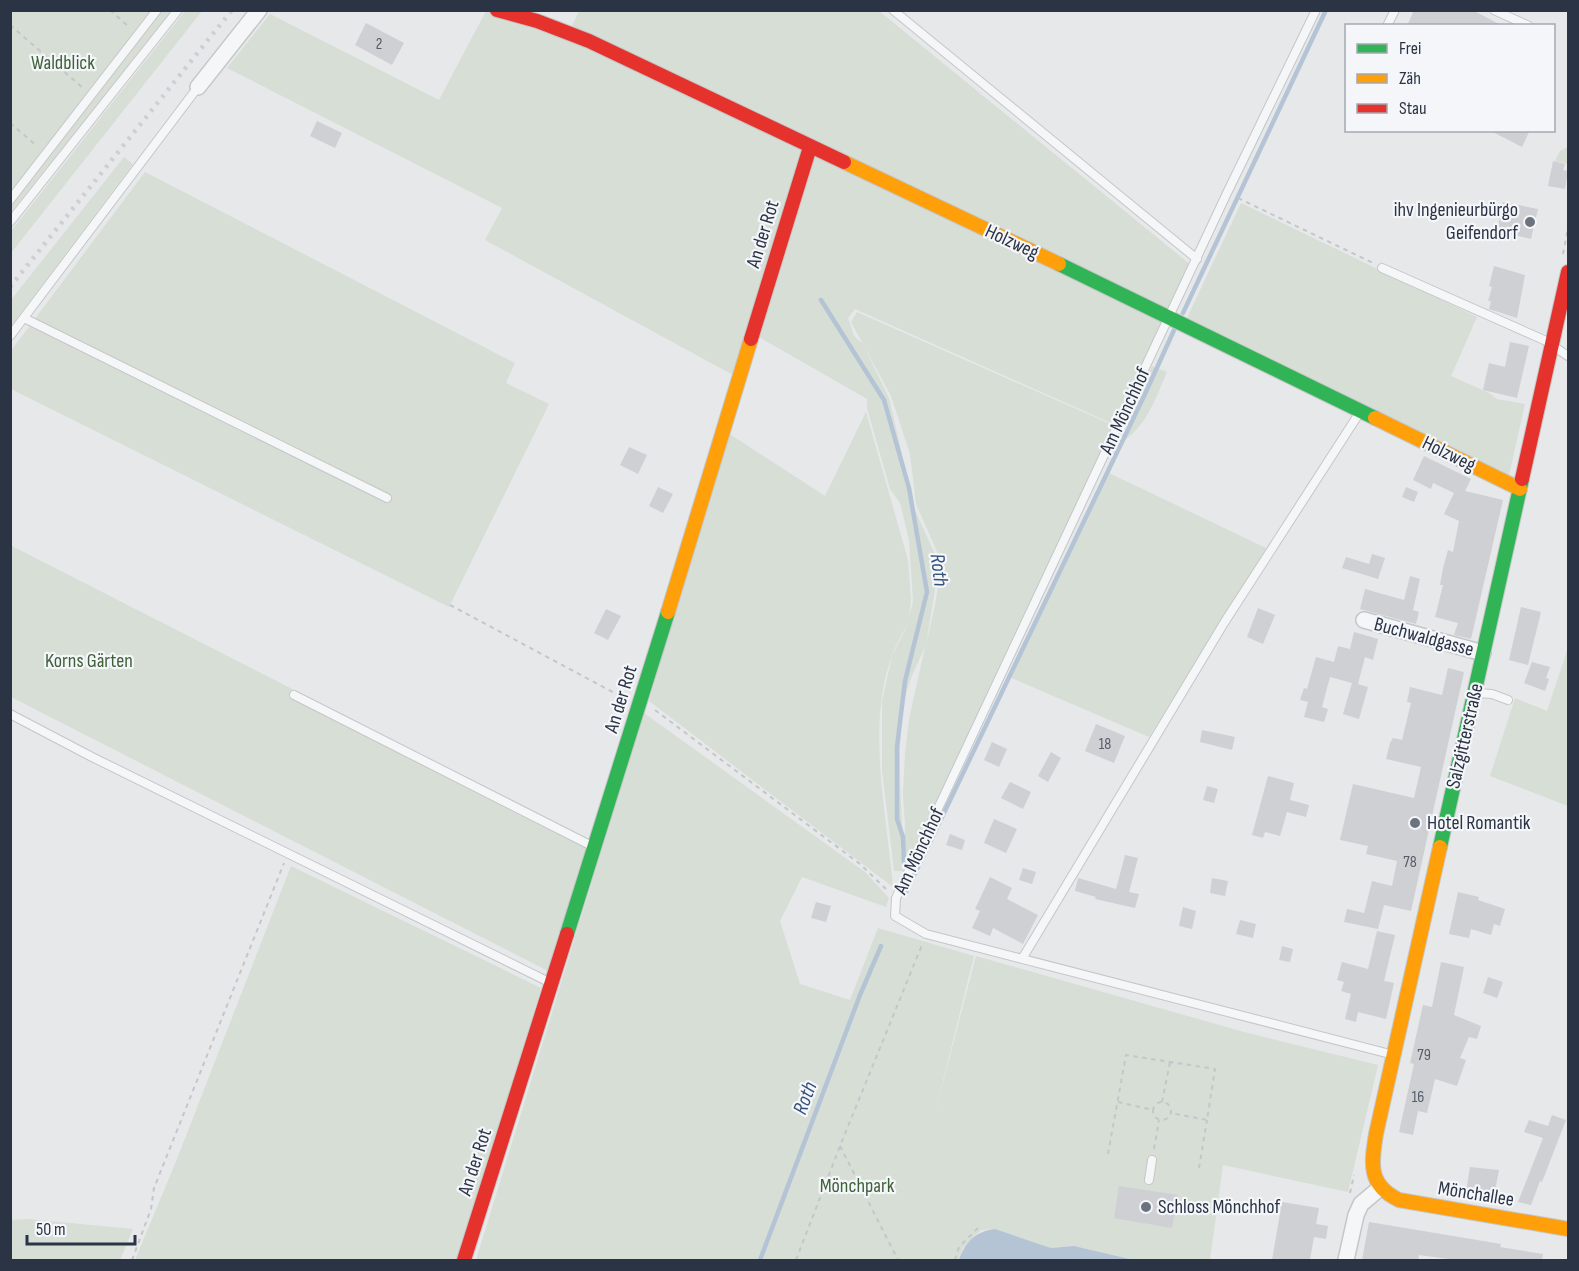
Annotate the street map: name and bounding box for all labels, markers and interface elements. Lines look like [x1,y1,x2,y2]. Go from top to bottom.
legend [1345,24,1555,132]
house number: 2 [376,35,382,54]
text: Frei [1399,38,1421,59]
park label: Waldblick [31,51,95,75]
text: Zäh [1399,68,1421,89]
text: Stau [1399,98,1427,119]
street label: An der Rot [741,197,785,272]
place label: ihv Ingenieurbürgo Geifendorf [1394,198,1518,245]
marker: ihv Ingenieurbürgo Geifendorf [1523,215,1537,229]
street label: Holzweg [981,219,1043,265]
street label: Am Mönchhof [1094,364,1156,459]
street label: Holzweg [1418,431,1480,477]
water label: Roth [925,552,953,588]
street label: Buchwaldgasse [1372,612,1476,662]
park label: Korns Gärten [45,649,133,673]
street label: An der Rot [599,662,643,737]
street label: Salzgitterstraße [1441,681,1489,791]
house number: 18 [1099,735,1111,754]
street label: Am Mönchhof [888,804,950,899]
place label: Hotel Romantik [1427,811,1531,835]
marker: Hotel Romantik [1408,816,1422,830]
house number: 78 [1403,853,1417,872]
house number: 79 [1417,1046,1431,1065]
water label: Roth [787,1078,823,1118]
house number: 16 [1412,1088,1424,1107]
street label: An der Rot [453,1125,497,1200]
park label: Mönchpark [820,1174,895,1198]
street label: Mönchallee [1436,1176,1516,1212]
place label: Schloss Mönchhof [1158,1195,1281,1219]
marker: Schloss Mönchhof [1139,1200,1153,1214]
scale bar [27,1208,135,1246]
text: 50 m [36,1219,66,1240]

